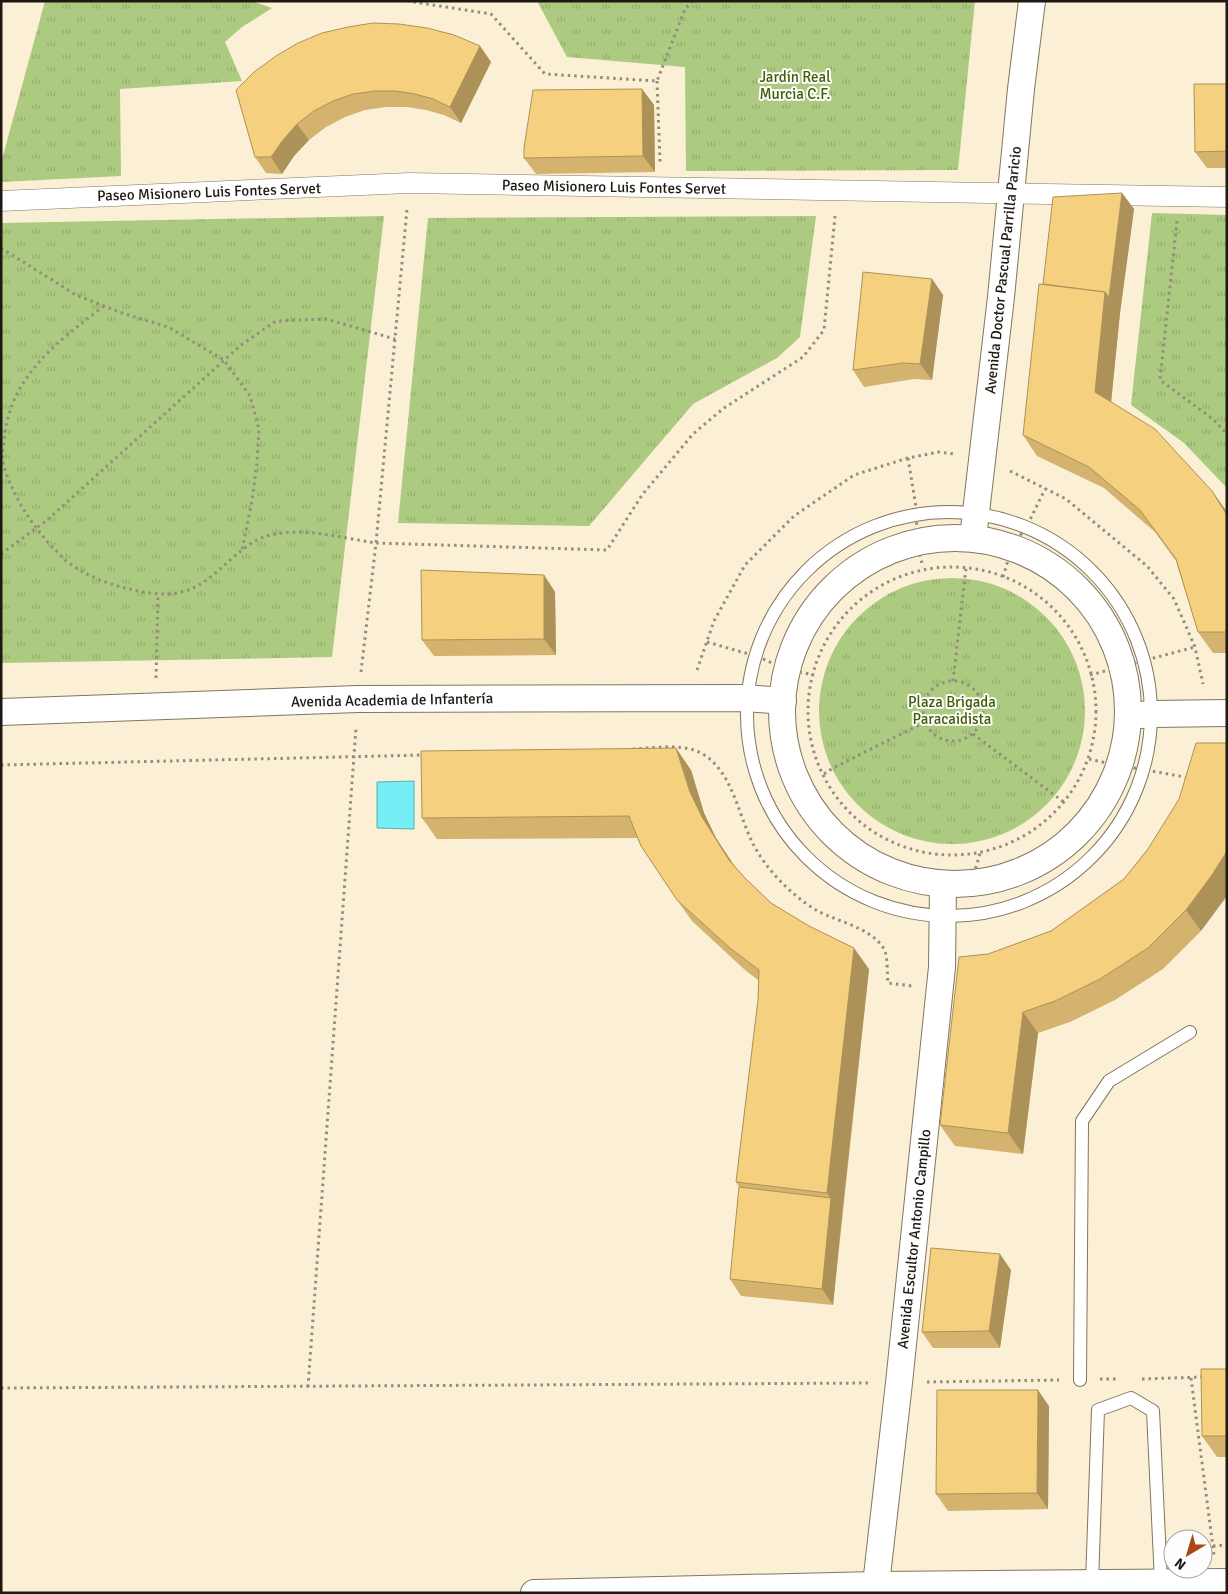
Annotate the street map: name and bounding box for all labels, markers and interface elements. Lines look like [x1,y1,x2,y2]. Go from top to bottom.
park label: Jardín Real Murcia C.F. [759,68,831,103]
street label: Avenida Doctor Pascual Parrilla Paricio [981,145,1025,395]
street label: Paseo Misionero Luis Fontes Servet [502,176,726,198]
street label: Paseo Misionero Luis Fontes Servet [97,179,321,205]
street label: Avenida Academia de Infantería [291,689,493,711]
park label: Plaza Brigada Paracaidista [908,693,996,728]
street label: Avenida Escultor Antonio Campillo [894,1128,935,1350]
north arrow [1163,1529,1213,1579]
text: N [1171,1554,1189,1574]

